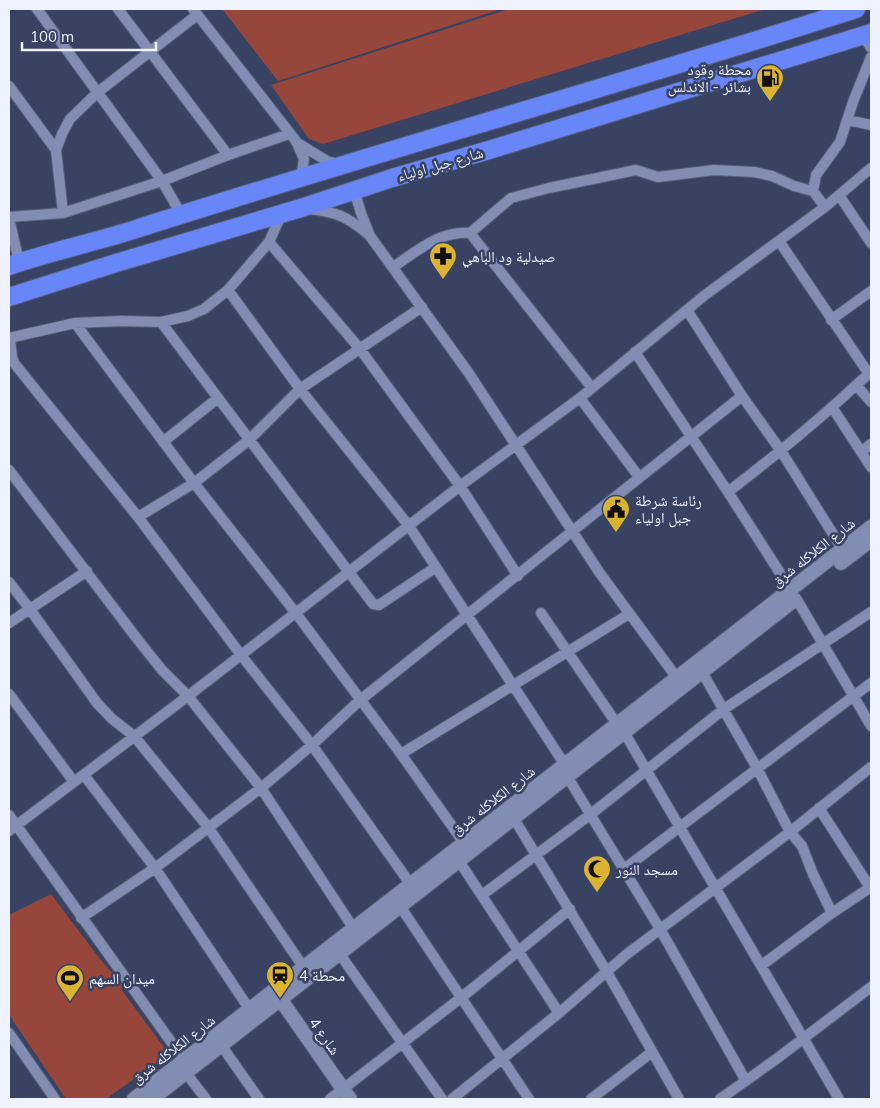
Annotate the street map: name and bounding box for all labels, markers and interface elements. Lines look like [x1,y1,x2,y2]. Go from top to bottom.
scale bar [22,20,156,52]
text: 100 m [30,27,74,46]
place label: محطة وقود بشائر - الاندلس [668,60,751,97]
fuel station icon: محطة وقود بشائر - الاندلس [755,63,785,102]
street label: شارع جبل اولياء [395,143,486,186]
pharmacy icon: صيدلية ود الباهي [428,241,458,280]
place label: صيدلية ود الباهي [462,247,556,268]
place label: رئاسة شرطة جبل اولياء [635,491,702,528]
public building icon: رئاسة شرطة جبل اولياء [601,494,631,533]
street label: شارع الكلاكله شرق [767,513,860,592]
street label: شارع الكلاكله شرق [447,761,540,840]
mosque icon: مسجد النور [582,854,612,893]
place label: مسجد النور [615,860,678,879]
station icon: محطة 4 [265,960,295,999]
sports icon: ميدان السهم [55,963,85,1002]
place label: محطة 4 [299,966,345,985]
place label: ميدان السهم [89,969,155,989]
street label: شارع الكلاكله شرق [127,1010,220,1089]
street label: شارع 4 [305,1014,345,1059]

